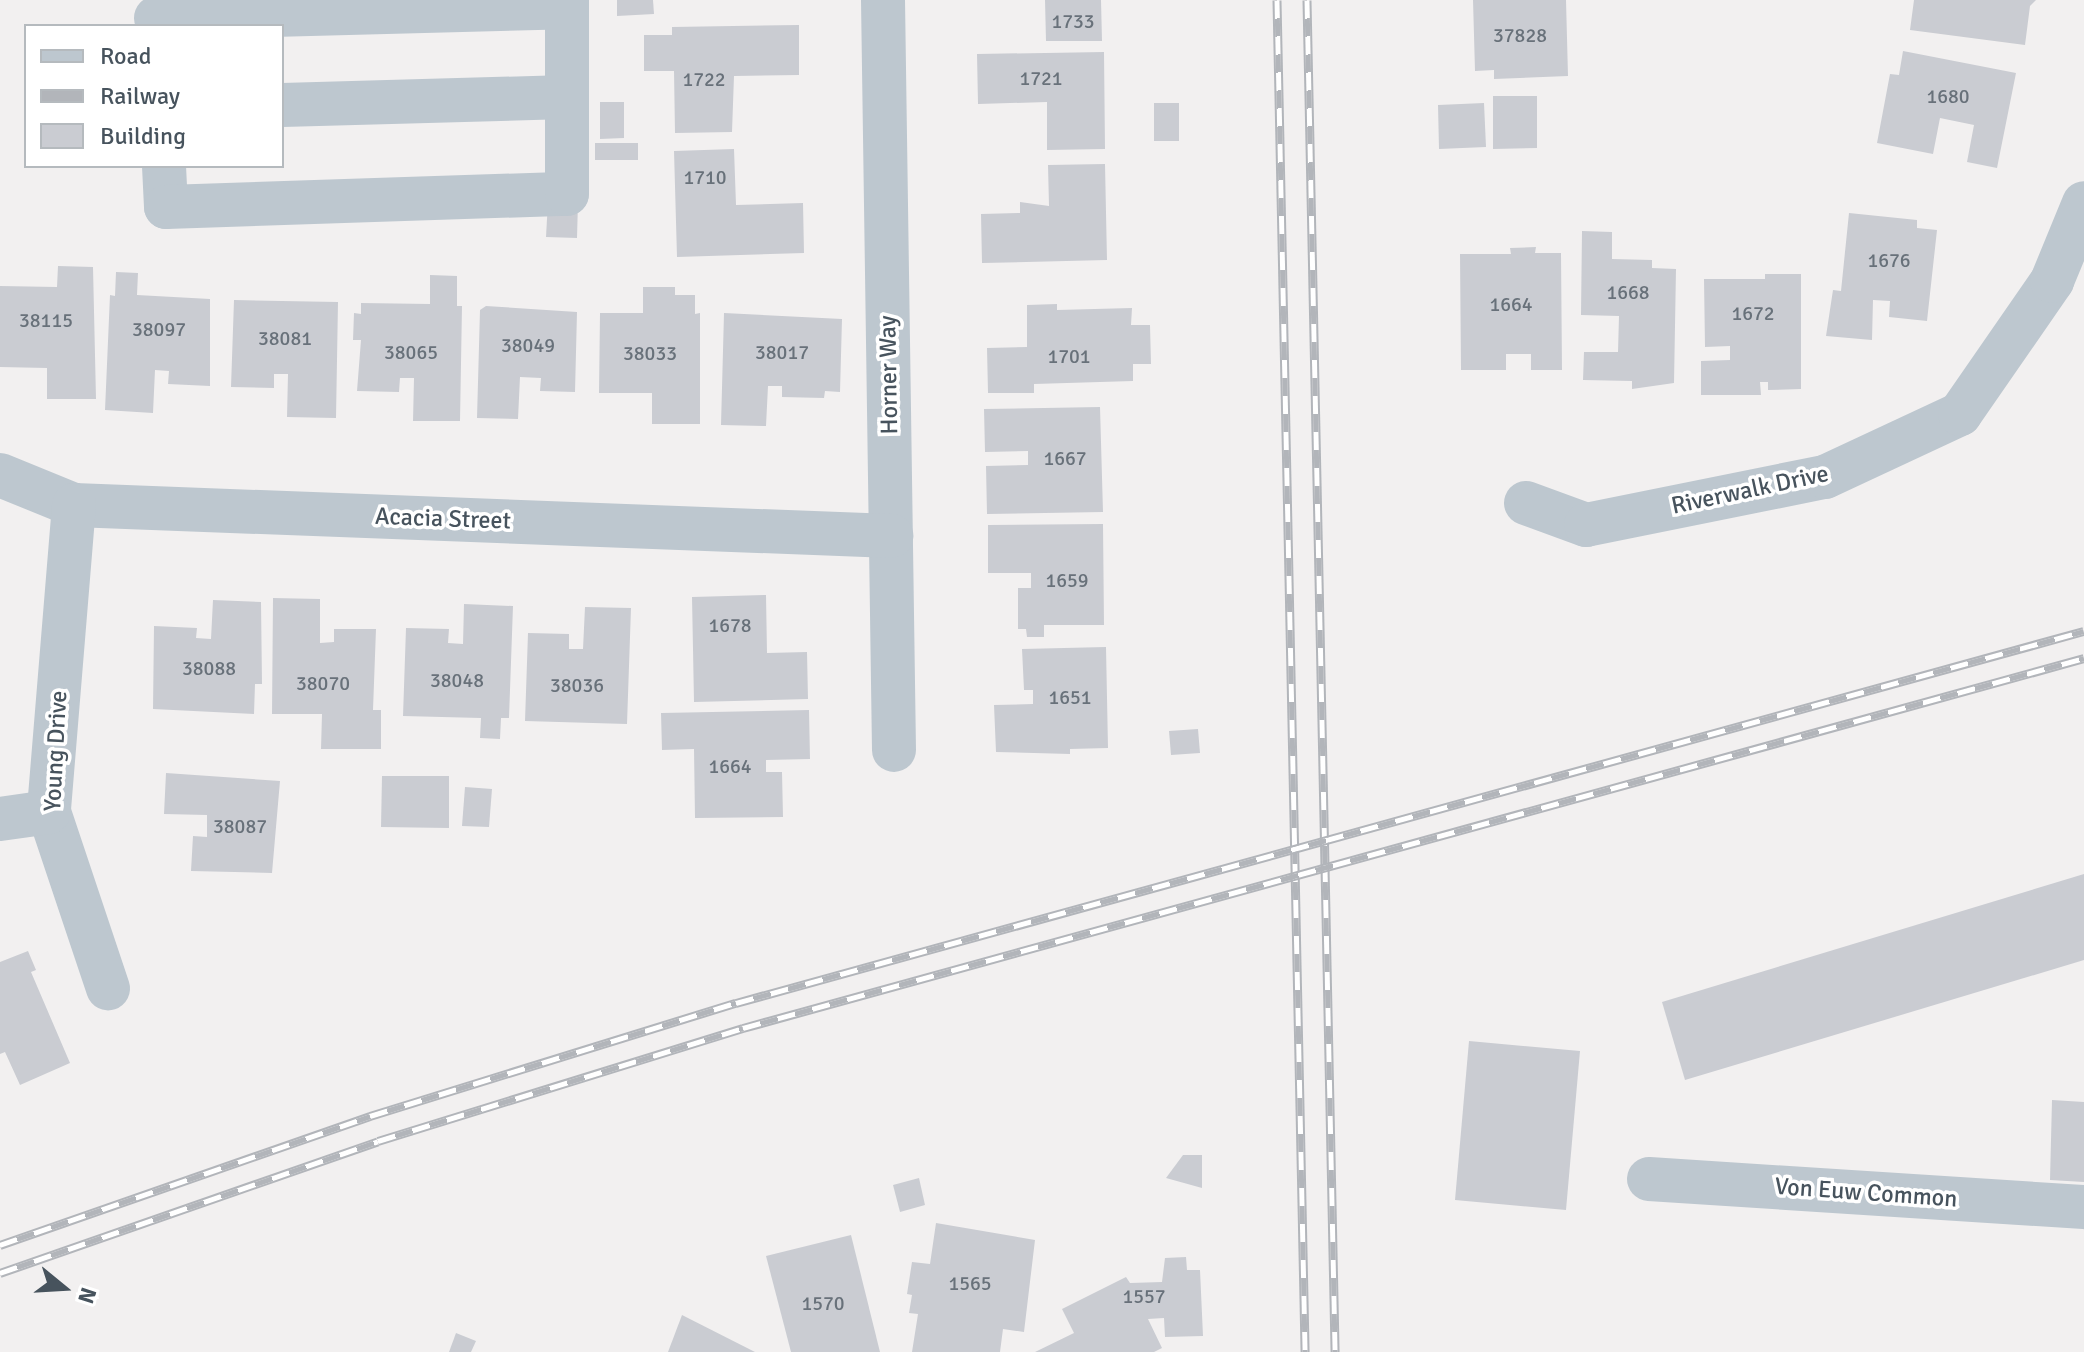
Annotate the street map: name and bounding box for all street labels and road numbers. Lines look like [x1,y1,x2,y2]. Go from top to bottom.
street label: Horner Way [874,315,904,435]
street label: Riverwalk Drive [1669,459,1831,521]
street label: Acacia Street [375,502,511,536]
street label: Young Drive [38,690,74,812]
street label: Von Euw Common [1774,1172,1958,1214]

